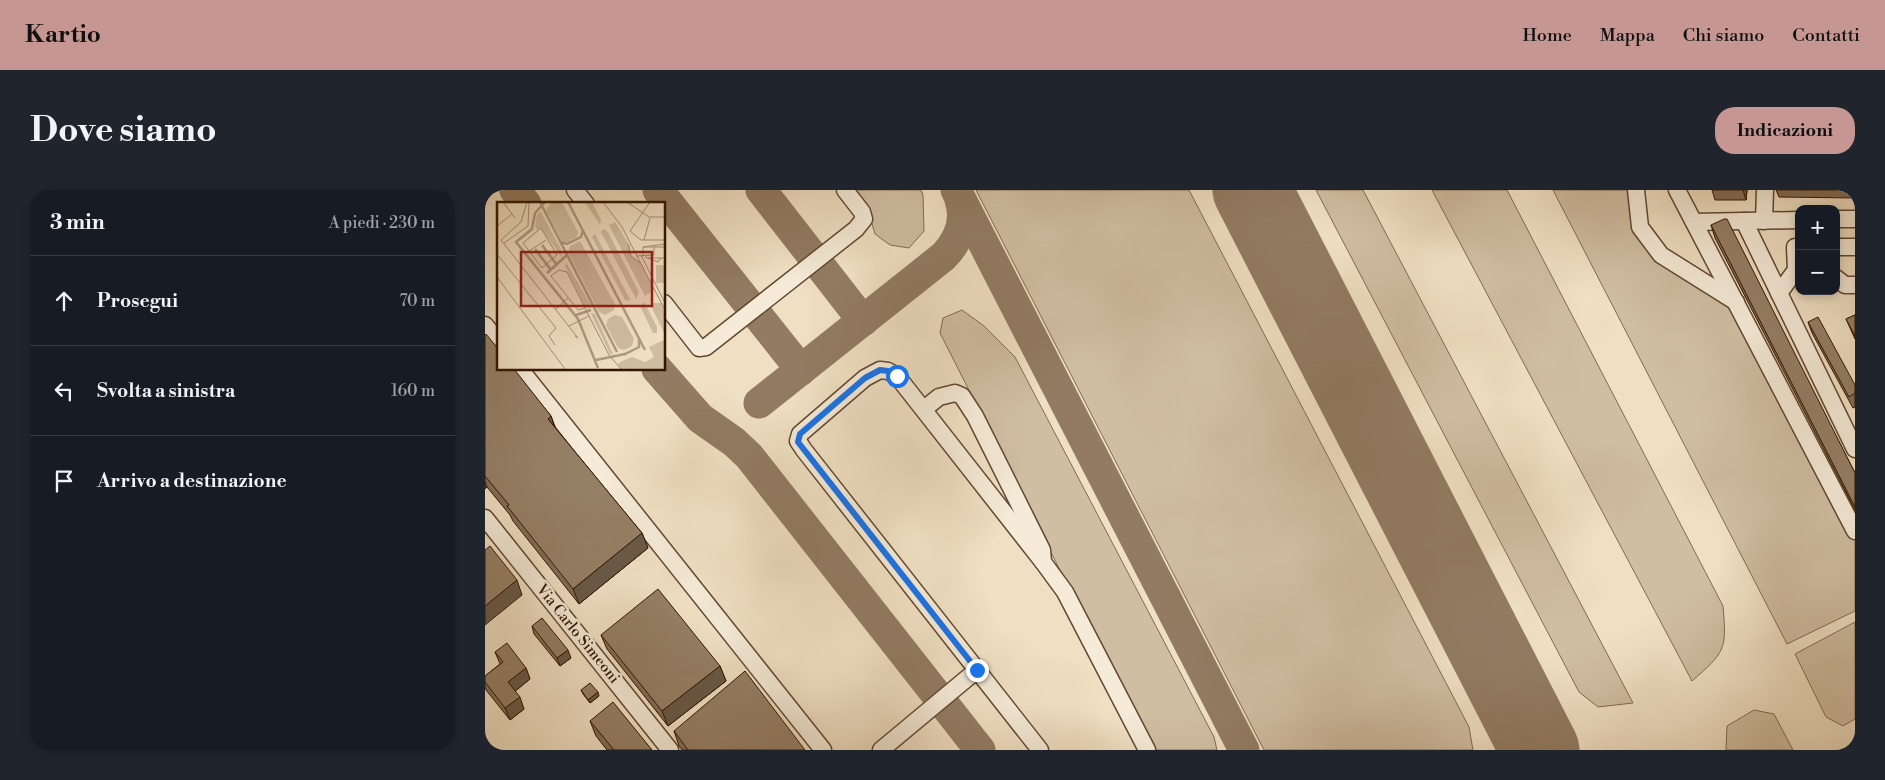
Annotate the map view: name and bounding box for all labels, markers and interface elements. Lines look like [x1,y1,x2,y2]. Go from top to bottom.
text: Kartio [25,20,101,50]
text: Home [1522,24,1572,47]
text: Mappa [1600,24,1655,47]
text: Chi siamo [1683,24,1764,47]
text: Contatti [1792,24,1860,47]
button: Indicazioni [1715,107,1855,154]
text: Dove siamo [30,109,217,152]
inset map [497,202,665,370]
map controls [1795,205,1840,295]
button: + [1795,205,1840,250]
text: 3 min [50,210,105,236]
text: A piedi · 230 m [329,213,435,233]
button: − [1795,250,1840,295]
icon: ahead [50,287,78,315]
text: Prosegui [97,289,178,313]
text: 70 m [399,291,435,311]
route start [886,365,909,388]
icon: left [50,377,78,405]
text: Svolta a sinistra [97,379,235,403]
text: 160 m [391,381,435,401]
icon: arrive [50,467,78,495]
text: Arrivo a destinazione [97,469,287,493]
street label: Via Carlo Simeoni [532,580,624,687]
route end [966,659,989,682]

